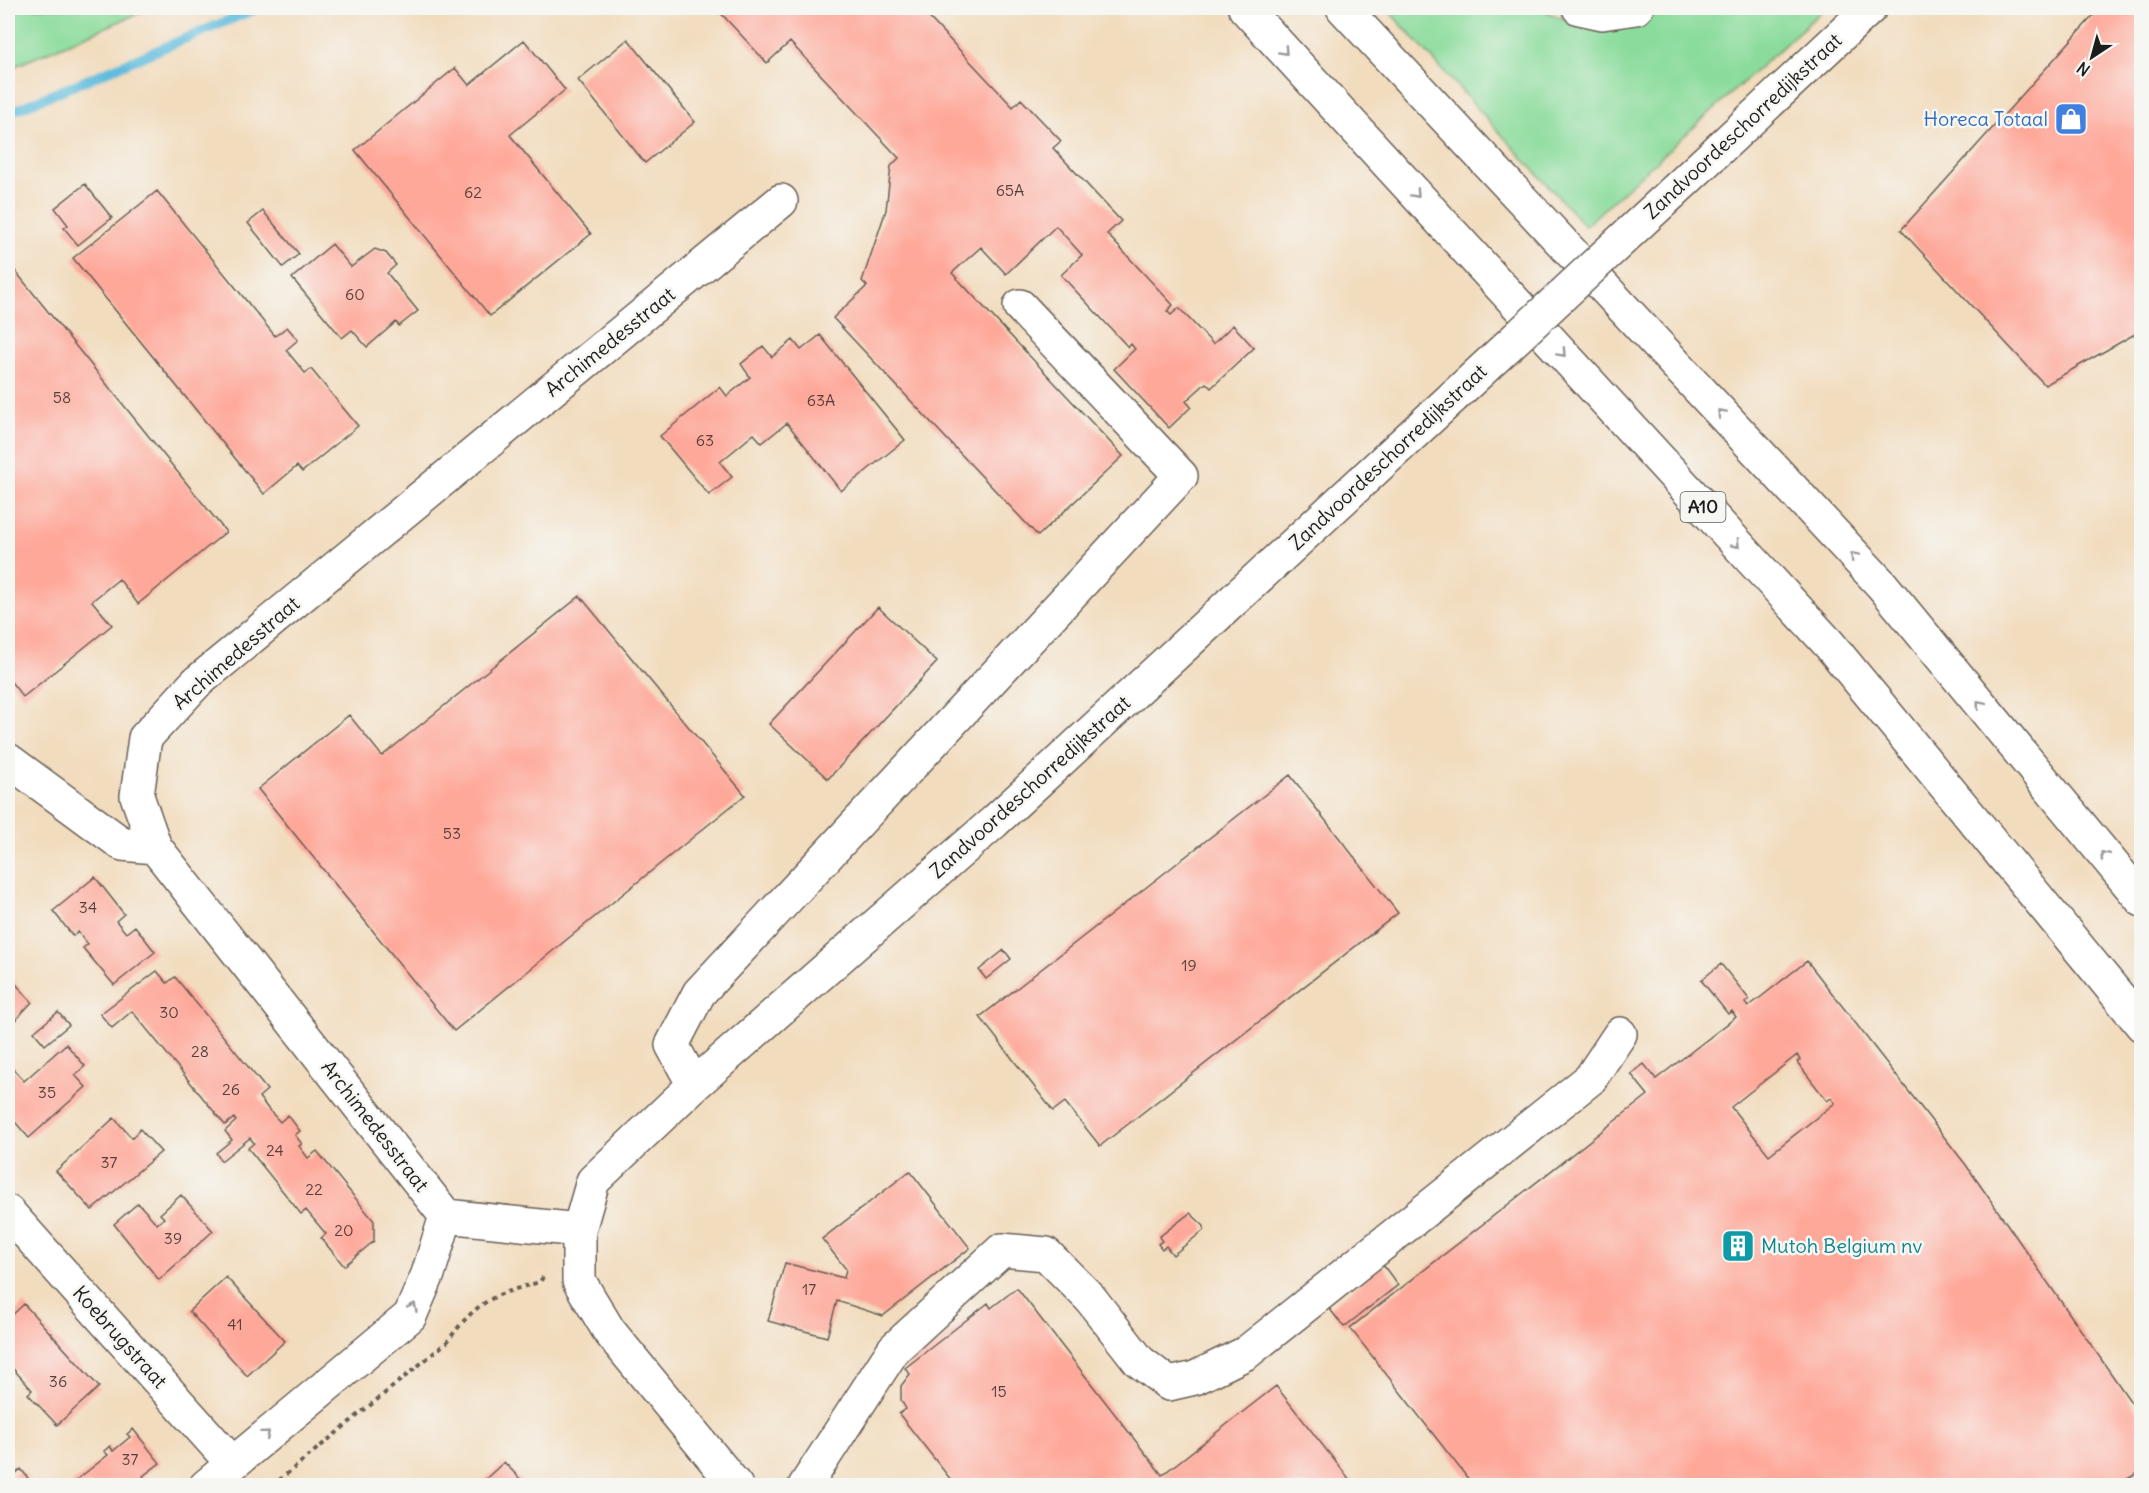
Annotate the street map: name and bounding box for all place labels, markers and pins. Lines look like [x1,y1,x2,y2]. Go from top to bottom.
shop icon: Horeca Totaal [2053,101,2089,137]
place label: Horeca Totaal [1924,106,2048,131]
building icon: Mutoh Belgium nv [1720,1228,1756,1264]
place label: Mutoh Belgium nv [1761,1233,1922,1258]

